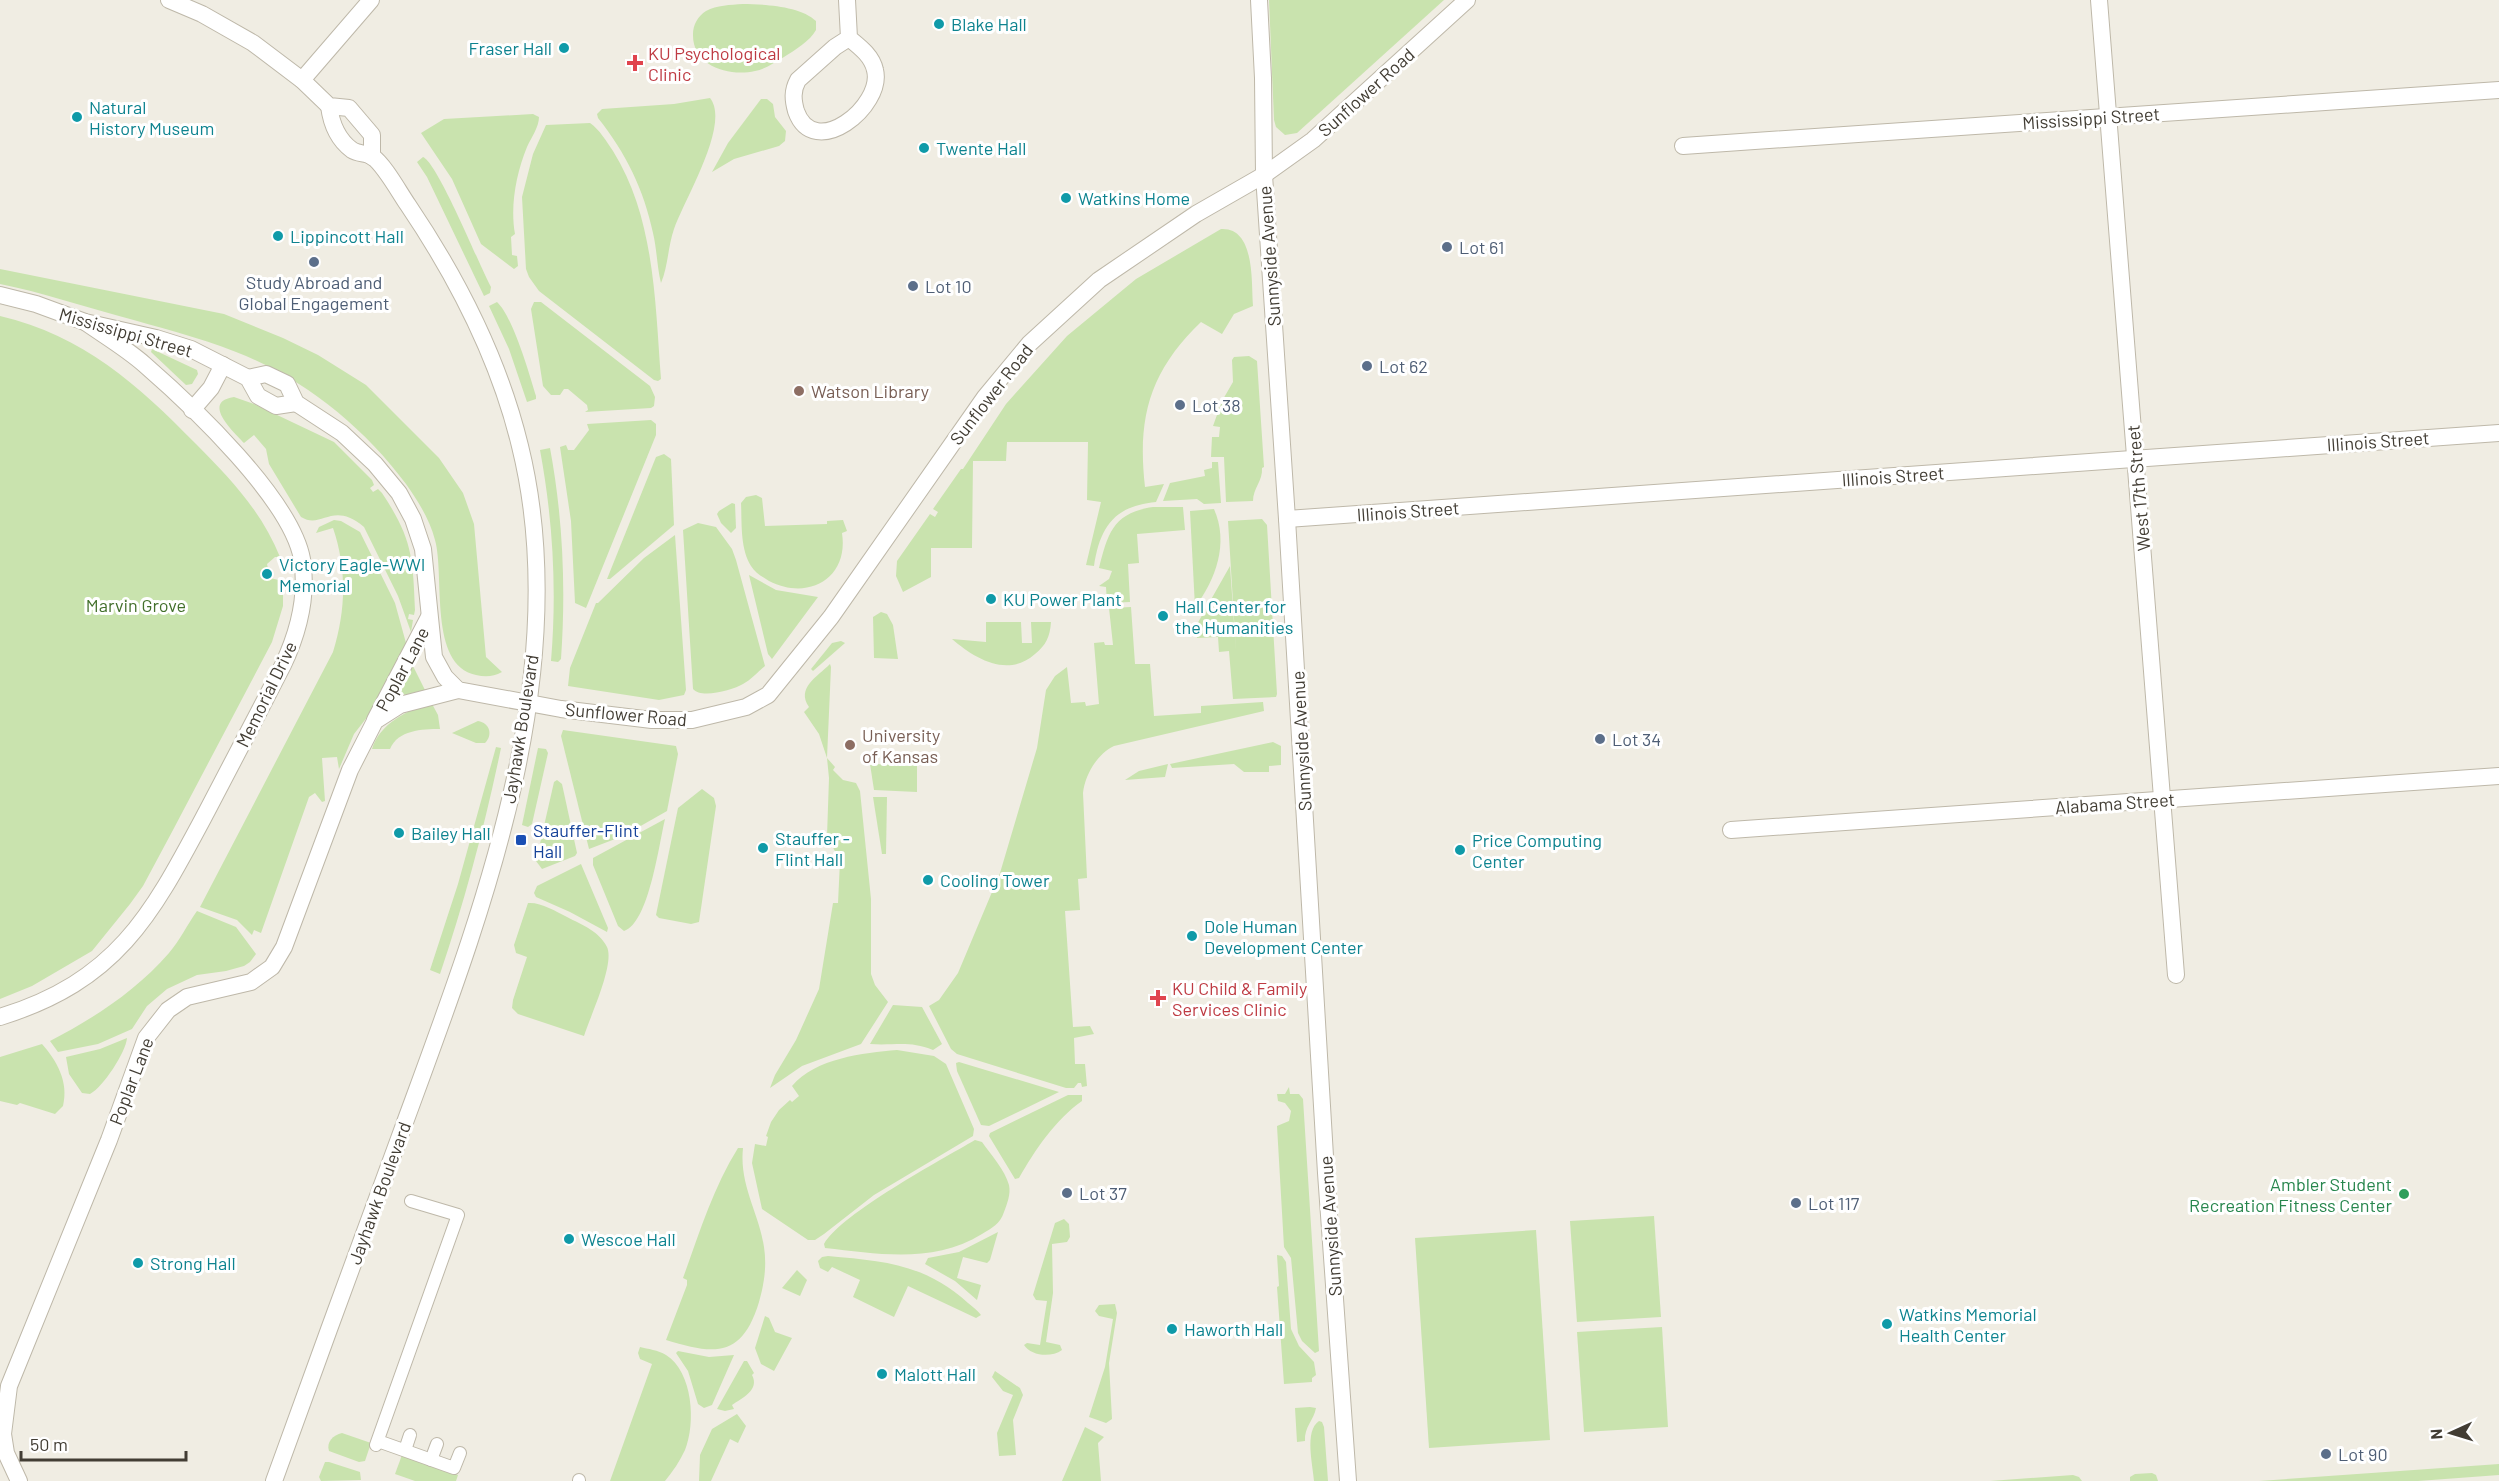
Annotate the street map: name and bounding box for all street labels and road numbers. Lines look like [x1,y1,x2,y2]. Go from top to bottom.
street label: Sunflower Road [1313,43,1419,141]
street label: Mississippi Street [2021,102,2161,134]
street label: Sunnyside Avenue [1253,185,1285,327]
street label: Mississippi Street [57,302,195,362]
street label: Sunflower Road [945,339,1037,449]
street label: West 17th Street [2122,424,2154,552]
street label: Illinois Street [2326,426,2430,456]
street label: Illinois Street [1841,461,1945,491]
street label: Illinois Street [1356,496,1460,526]
street label: Poplar Lane [371,623,433,715]
street label: Memorial Drive [231,637,301,751]
street label: Jayhawk Boulevard [497,653,543,805]
street label: Sunnyside Avenue [1286,670,1316,812]
street label: Sunflower Road [564,698,688,730]
street label: Alabama Street [2054,788,2176,818]
street label: Poplar Lane [104,1034,158,1128]
street label: Jayhawk Boulevard [343,1119,415,1267]
street label: Sunnyside Avenue [1314,1155,1346,1297]

